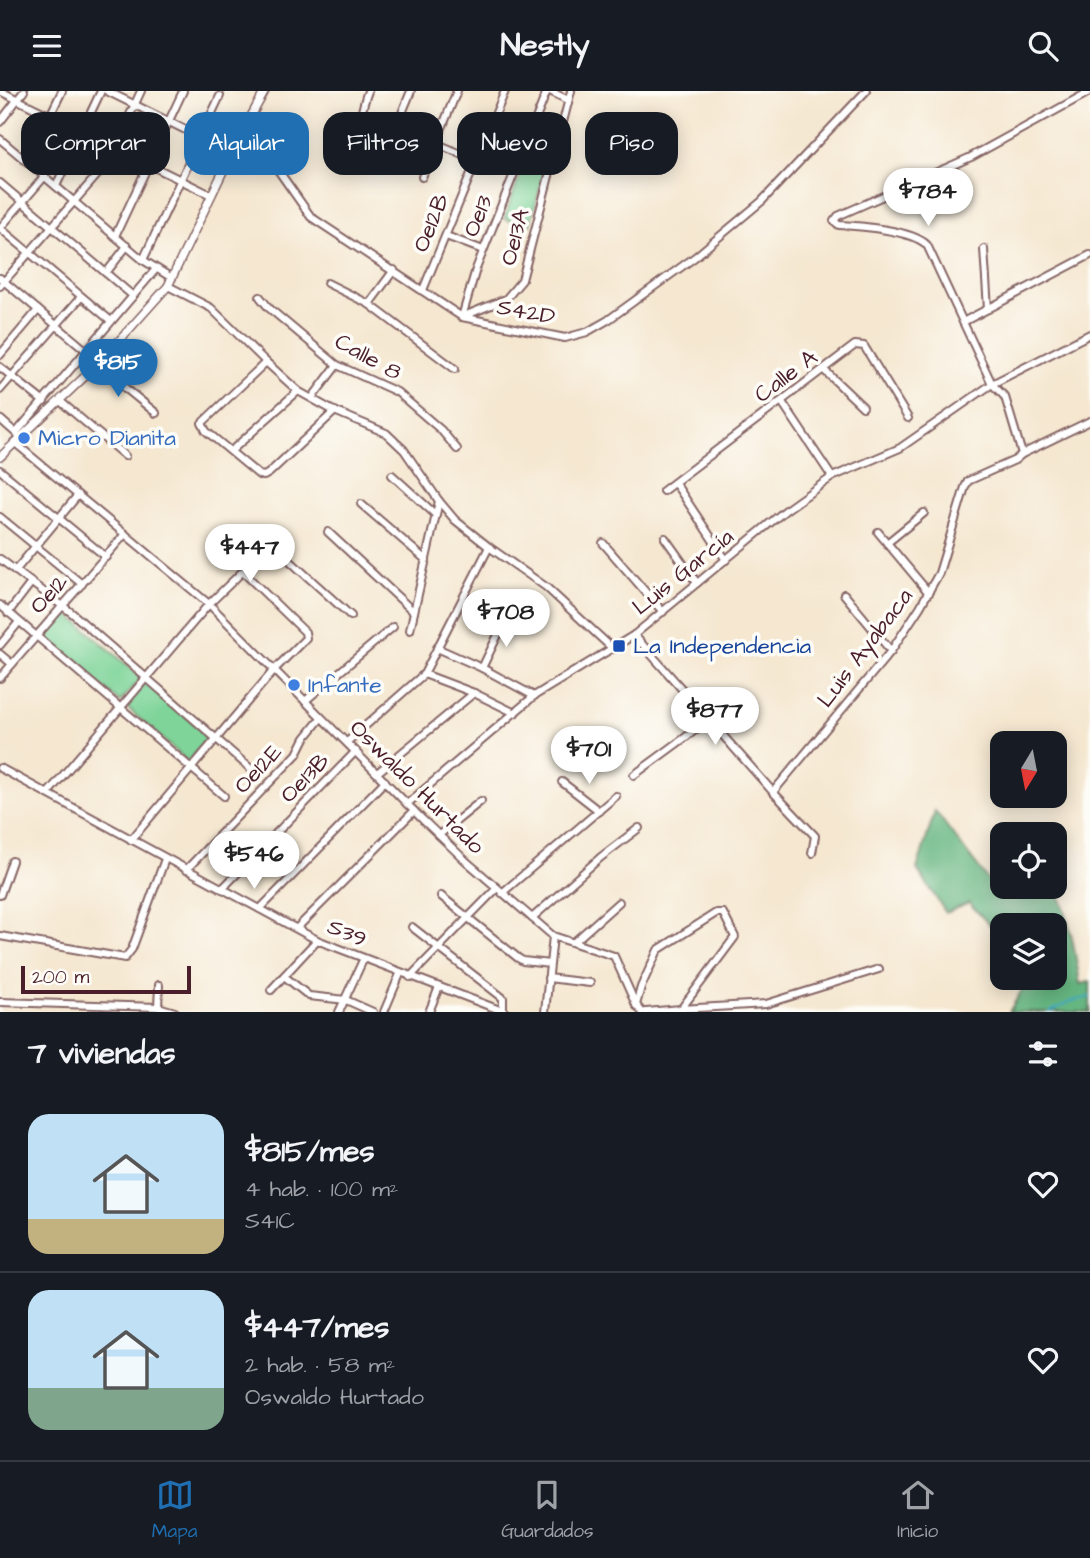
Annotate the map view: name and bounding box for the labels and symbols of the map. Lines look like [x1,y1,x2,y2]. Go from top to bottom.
pin: $784 [887,169,969,228]
street label: Oe12B [405,189,457,257]
street label: Oe13 [455,190,501,242]
street label: Oe13A [493,205,538,269]
street label: S42D [494,291,558,333]
street label: Calle 8 [329,326,407,388]
pin: $815 [77,339,159,399]
street label: Calle A [748,342,824,410]
place label: Micro Dianita [38,422,176,454]
marker: Micro Dianita [16,430,32,446]
street label: Luis García [626,521,741,623]
pin: $447 [209,525,291,584]
street label: Oe12 [22,567,76,621]
street label: Luis Ayabaca [810,582,921,715]
pin: $708 [465,589,547,649]
place label: La Independencia [633,630,812,662]
marker: La Independencia [611,638,627,654]
place label: Infante [308,669,382,701]
marker: Infante [286,677,302,693]
pin: $877 [674,687,756,747]
street label: Oswaldo Hurtado [342,712,492,862]
pin: $701 [548,727,630,786]
north arrow [990,731,1068,809]
street label: Oe12E [227,737,290,801]
street label: Oe13B [273,746,337,810]
pin: $546 [213,831,295,891]
street label: S39 [323,911,371,955]
scale bar [21,963,191,995]

